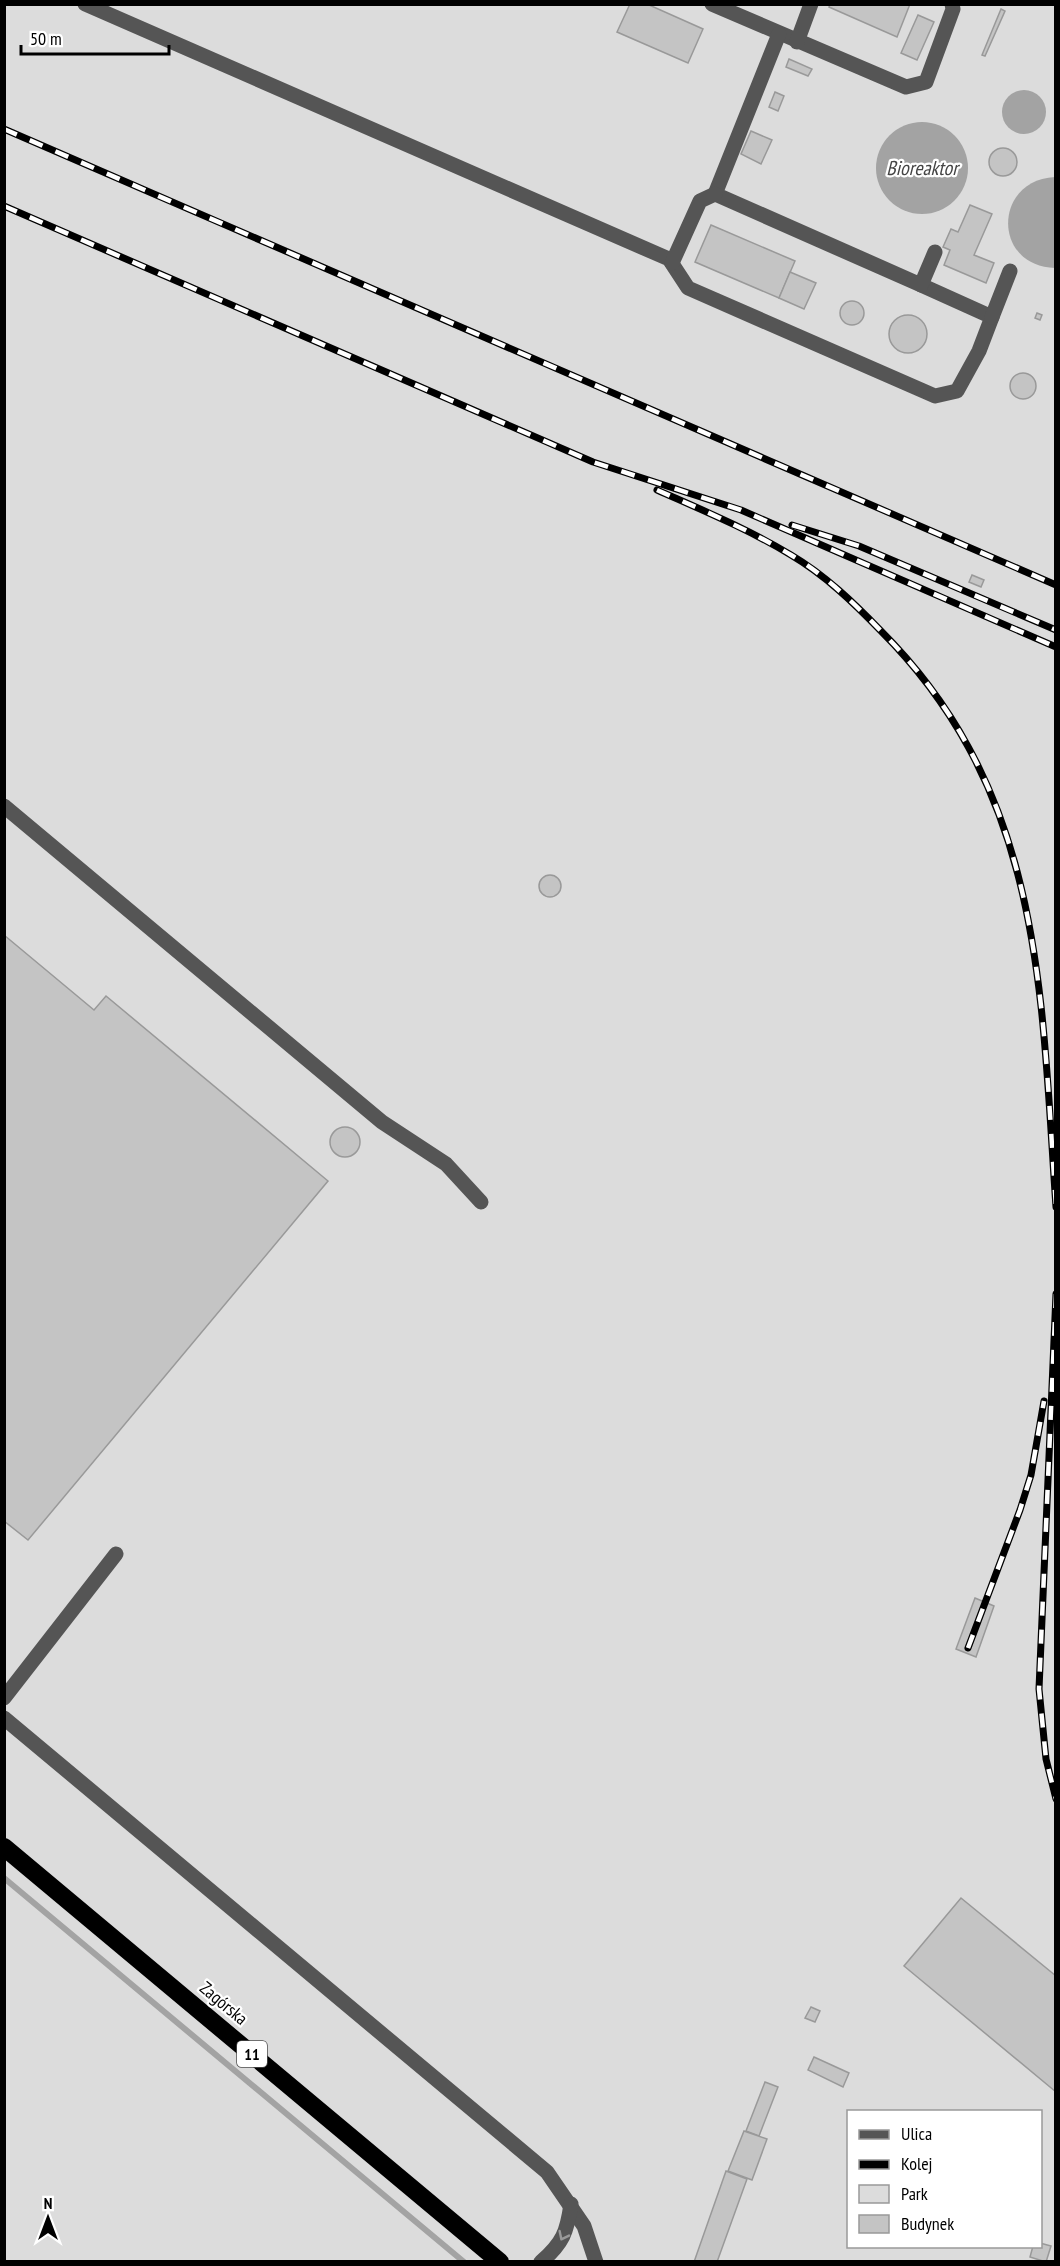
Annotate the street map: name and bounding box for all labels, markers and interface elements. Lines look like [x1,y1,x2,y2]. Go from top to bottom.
scale bar [21,18,170,56]
text: 50 m [30,27,62,50]
water label: Bioreaktor [886,155,960,181]
street label: Zagórska [195,1976,253,2030]
road number: 11 [237,2041,267,2067]
legend [847,2110,1042,2248]
text: Ulica [901,2122,932,2145]
text: Kolej [901,2152,932,2175]
text: Park [901,2182,928,2205]
north arrow [18,2188,78,2248]
text: N [44,2193,52,2213]
text: Budynek [901,2212,954,2235]
one-way arrow [558,2230,570,2241]

